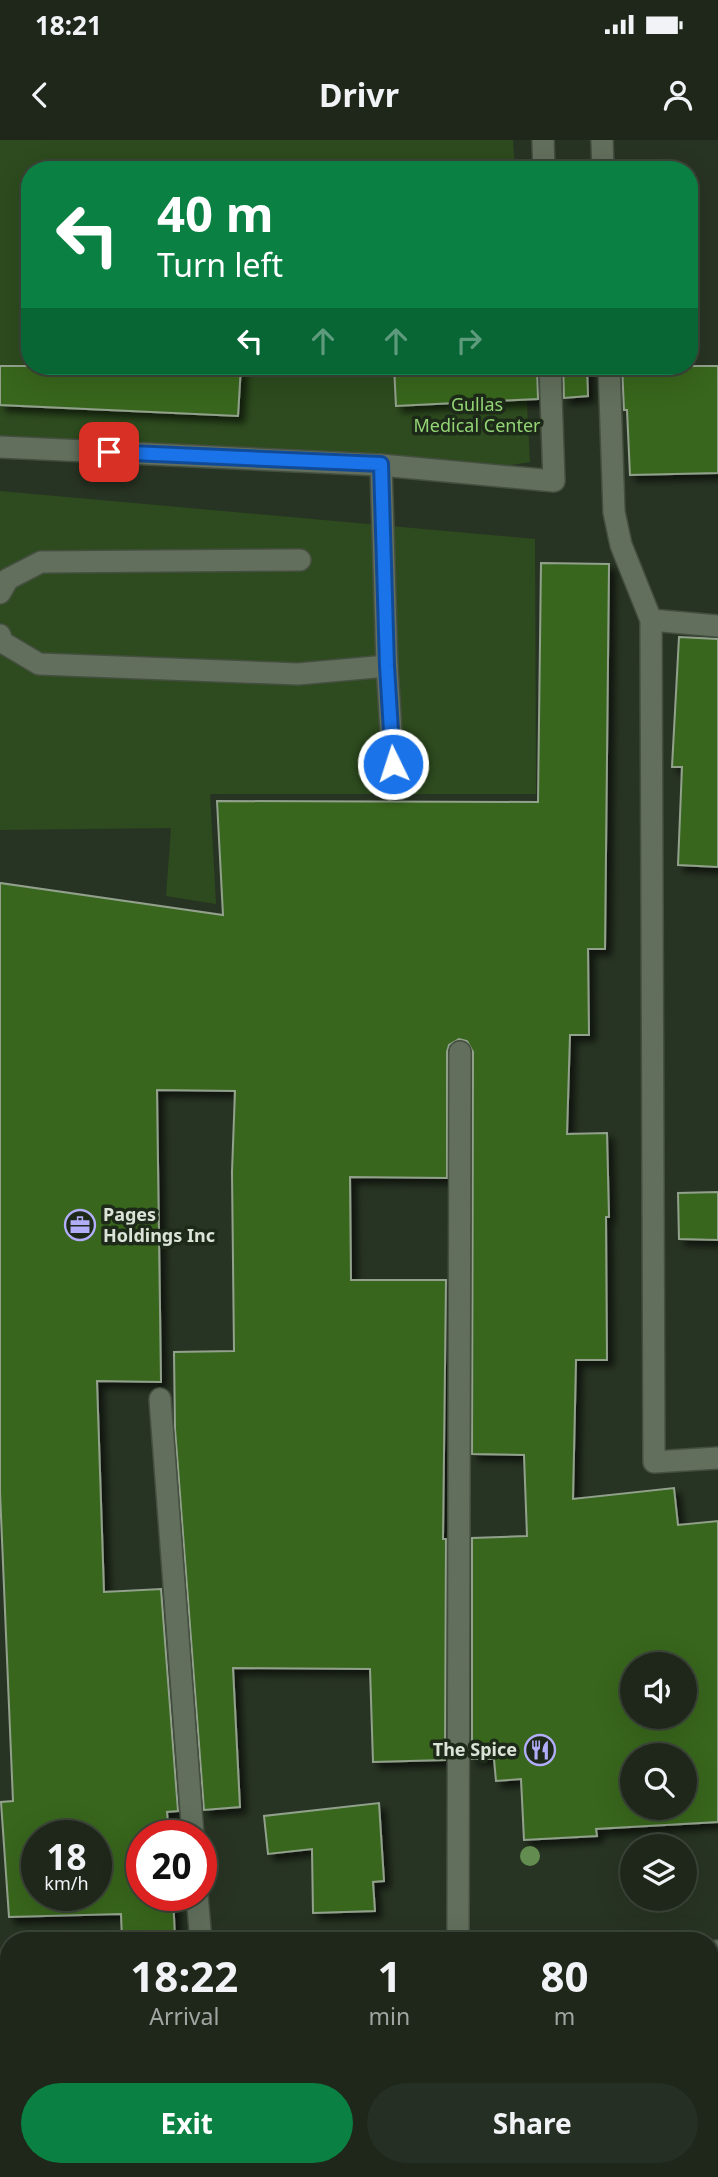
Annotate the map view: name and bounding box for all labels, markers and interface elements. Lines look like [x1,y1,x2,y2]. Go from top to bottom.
text: 18:21 [35,7,102,43]
text: Drivr [319,73,399,116]
icon: back [21,76,59,114]
icon: person [659,76,697,114]
text: 40 m [157,180,274,246]
icon: left [42,189,133,280]
text: Turn left [157,243,283,286]
icon: left [231,322,269,360]
icon: ahead [304,322,342,360]
icon: ahead [377,322,415,360]
icon: right [450,322,488,360]
park label: Gullas Medical Center [414,392,541,437]
pin [79,422,139,482]
icon: arrive [90,433,128,471]
position arrow [356,727,430,801]
place label: Pages Holdings Inc [103,1202,215,1247]
office icon: Pages Holdings Inc [63,1208,97,1242]
map controls [620,1652,697,1911]
button: sound [620,1652,697,1729]
restaurant icon: The Spice [523,1733,557,1767]
place label: The Spice [433,1737,517,1761]
button: search [620,1743,697,1820]
speed limit sign: 20 [126,1820,217,1911]
text: 18 [46,1833,87,1880]
button: layers [620,1834,697,1911]
text: km/h [44,1871,89,1895]
text: 18:22 [130,1947,238,2004]
text: 1 [377,1947,401,2004]
text: 80 [541,1947,589,2004]
text: Arrival [149,2000,219,2032]
text: min [369,2000,410,2032]
text: m [554,2000,575,2032]
button: Exit [21,2083,353,2163]
button: Share [367,2083,698,2163]

